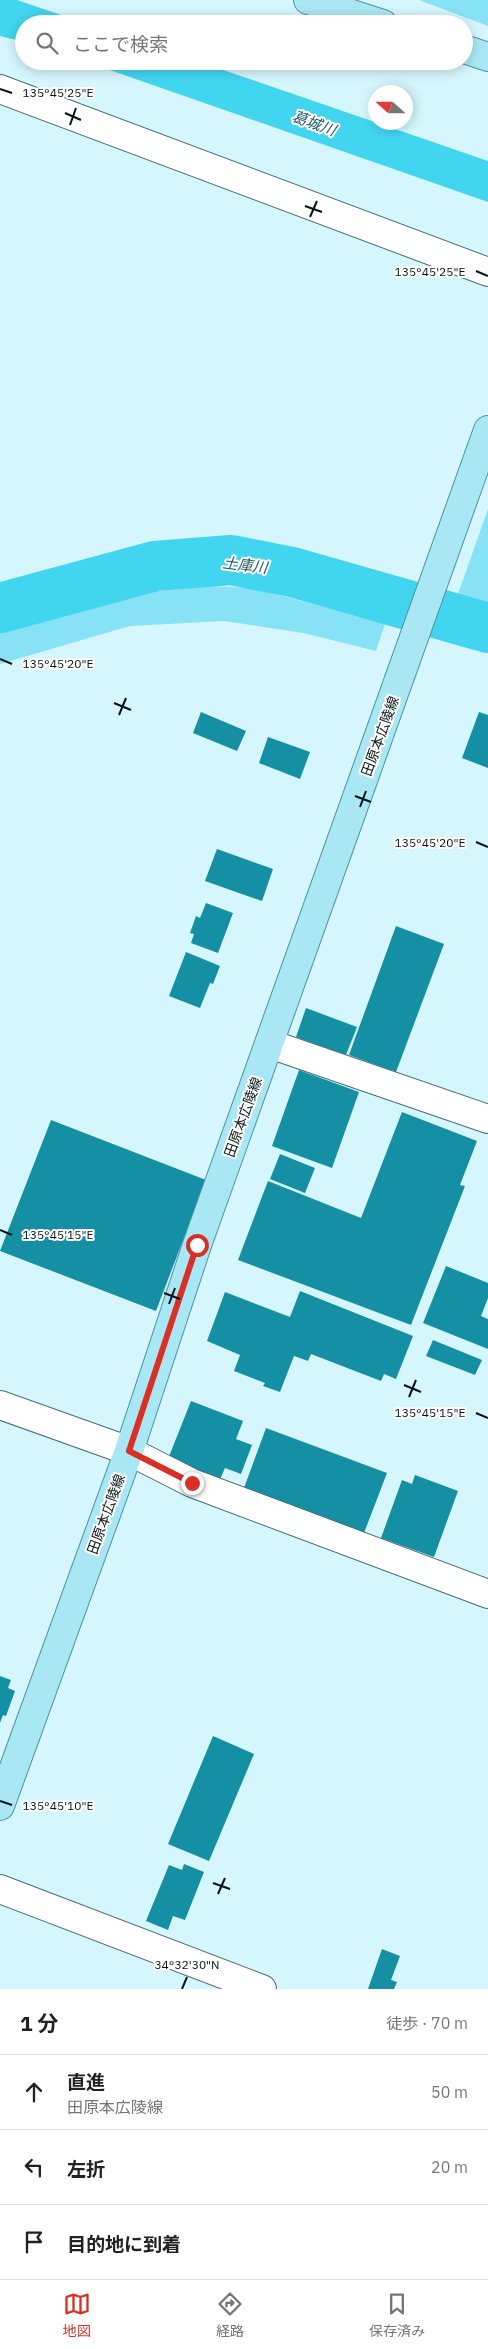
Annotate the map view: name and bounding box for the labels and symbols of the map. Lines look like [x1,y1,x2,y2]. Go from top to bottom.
text: 135°45'25"E [23,85,93,100]
north arrow [368,85,413,130]
water label: 葛城川 [290,106,340,140]
text: 135°45'25"E [395,264,465,279]
water label: 土庫川 [222,553,270,577]
text: 135°45'20"E [23,656,93,671]
street label: 田原本広陵線 [357,693,403,779]
text: 135°45'20"E [395,835,465,850]
street label: 田原本広陵線 [220,1074,266,1160]
text: 135°45'15"E [23,1227,93,1242]
route start [186,1234,209,1257]
text: 135°45'15"E [395,1405,465,1420]
street label: 田原本広陵線 [83,1471,129,1557]
route end [181,1472,204,1495]
text: 135°45'10"E [23,1798,93,1813]
text: 34°32'30"N [154,1957,220,1972]

